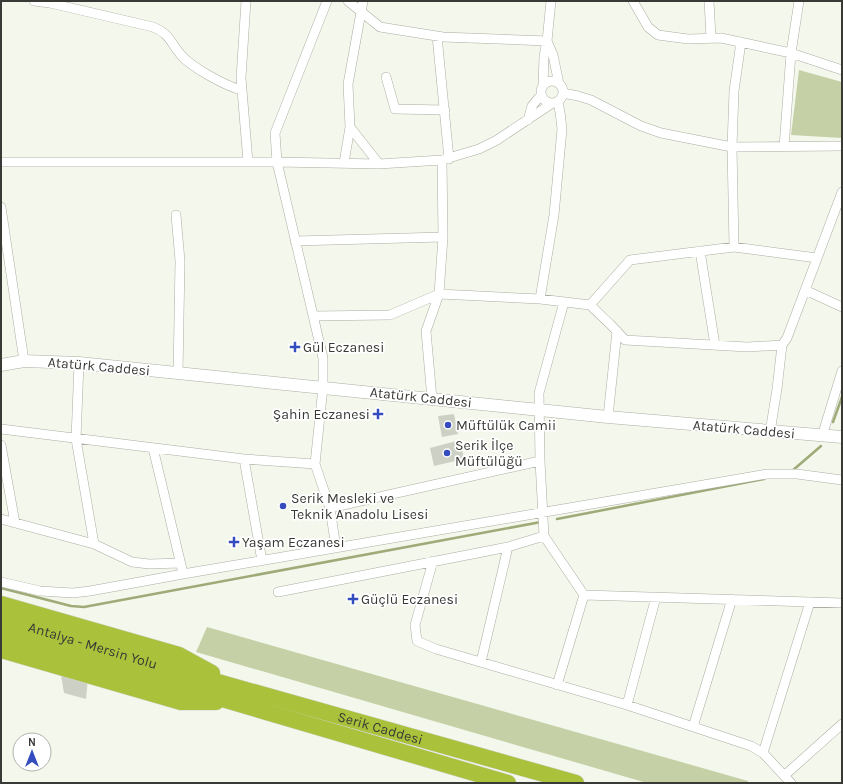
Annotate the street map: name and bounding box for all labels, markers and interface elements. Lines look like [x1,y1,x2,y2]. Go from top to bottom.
place label: Gül Eczanesi [303,339,384,356]
marker: Gül Eczanesi [290,342,300,352]
street label: Atatürk Caddesi [47,354,151,379]
street label: Atatürk Caddesi [369,384,473,411]
place label: Şahin Eczanesi [273,406,370,423]
marker: Şahin Eczanesi [373,409,383,419]
place label: Müftülük Camii [456,417,556,434]
street label: Atatürk Caddesi [692,417,796,442]
marker: Müftülük Camii [443,420,453,430]
place label: Serik İlçe Müftülüğü [455,437,523,470]
marker: Serik İlçe Müftülüğü [442,448,452,458]
place label: Serik Mesleki ve Teknik Anadolu Lisesi [291,490,429,523]
marker: Serik Mesleki ve Teknik Anadolu Lisesi [278,501,288,511]
place label: Yaşam Eczanesi [242,534,345,551]
marker: Yaşam Eczanesi [229,537,239,547]
place label: Güçlü Eczanesi [361,591,458,608]
marker: Güçlü Eczanesi [348,594,358,604]
street label: Antalya - Mersin Yolu [26,619,159,673]
street label: Serik Caddesi [336,708,425,748]
north arrow [12,732,52,772]
text: N [28,736,36,749]

